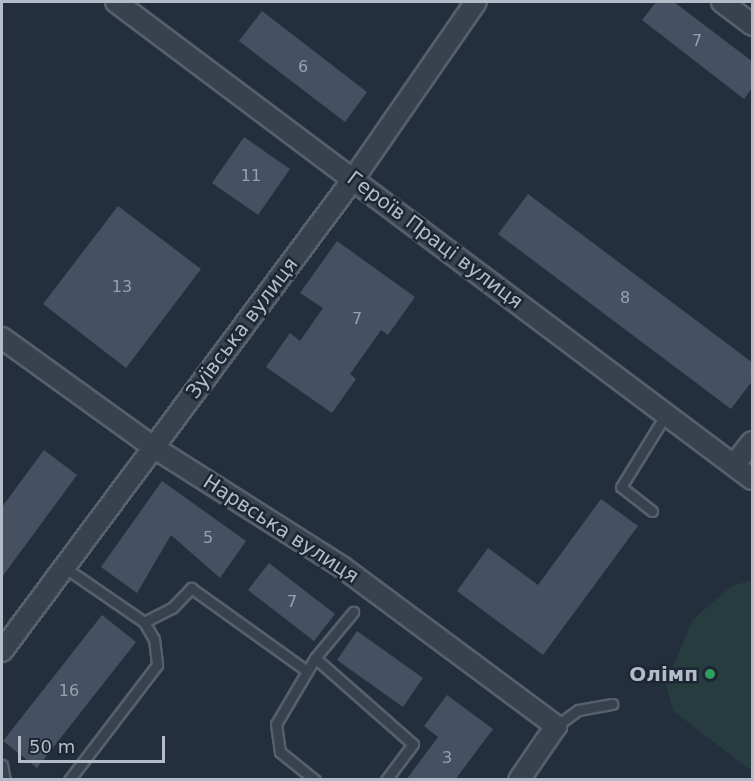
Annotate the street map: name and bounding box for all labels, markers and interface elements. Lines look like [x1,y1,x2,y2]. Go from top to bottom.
house number: 7 [692,31,702,51]
house number: 6 [298,57,308,77]
house number: 11 [241,166,261,186]
street label: Героїв Праці вулиця [342,166,528,314]
street label: Зуївська вулиця [181,253,303,403]
house number: 13 [112,277,132,297]
house number: 8 [620,288,630,308]
house number: 7 [352,309,362,329]
street label: Нарвська вулиця [199,470,363,588]
house number: 5 [203,528,213,548]
house number: 7 [287,592,297,612]
place label: Олімп [629,662,698,686]
marker: Олімп [703,667,717,681]
house number: 16 [59,681,79,701]
scale bar [21,724,168,762]
text: 50 m [29,736,75,757]
house number: 3 [442,748,452,768]

